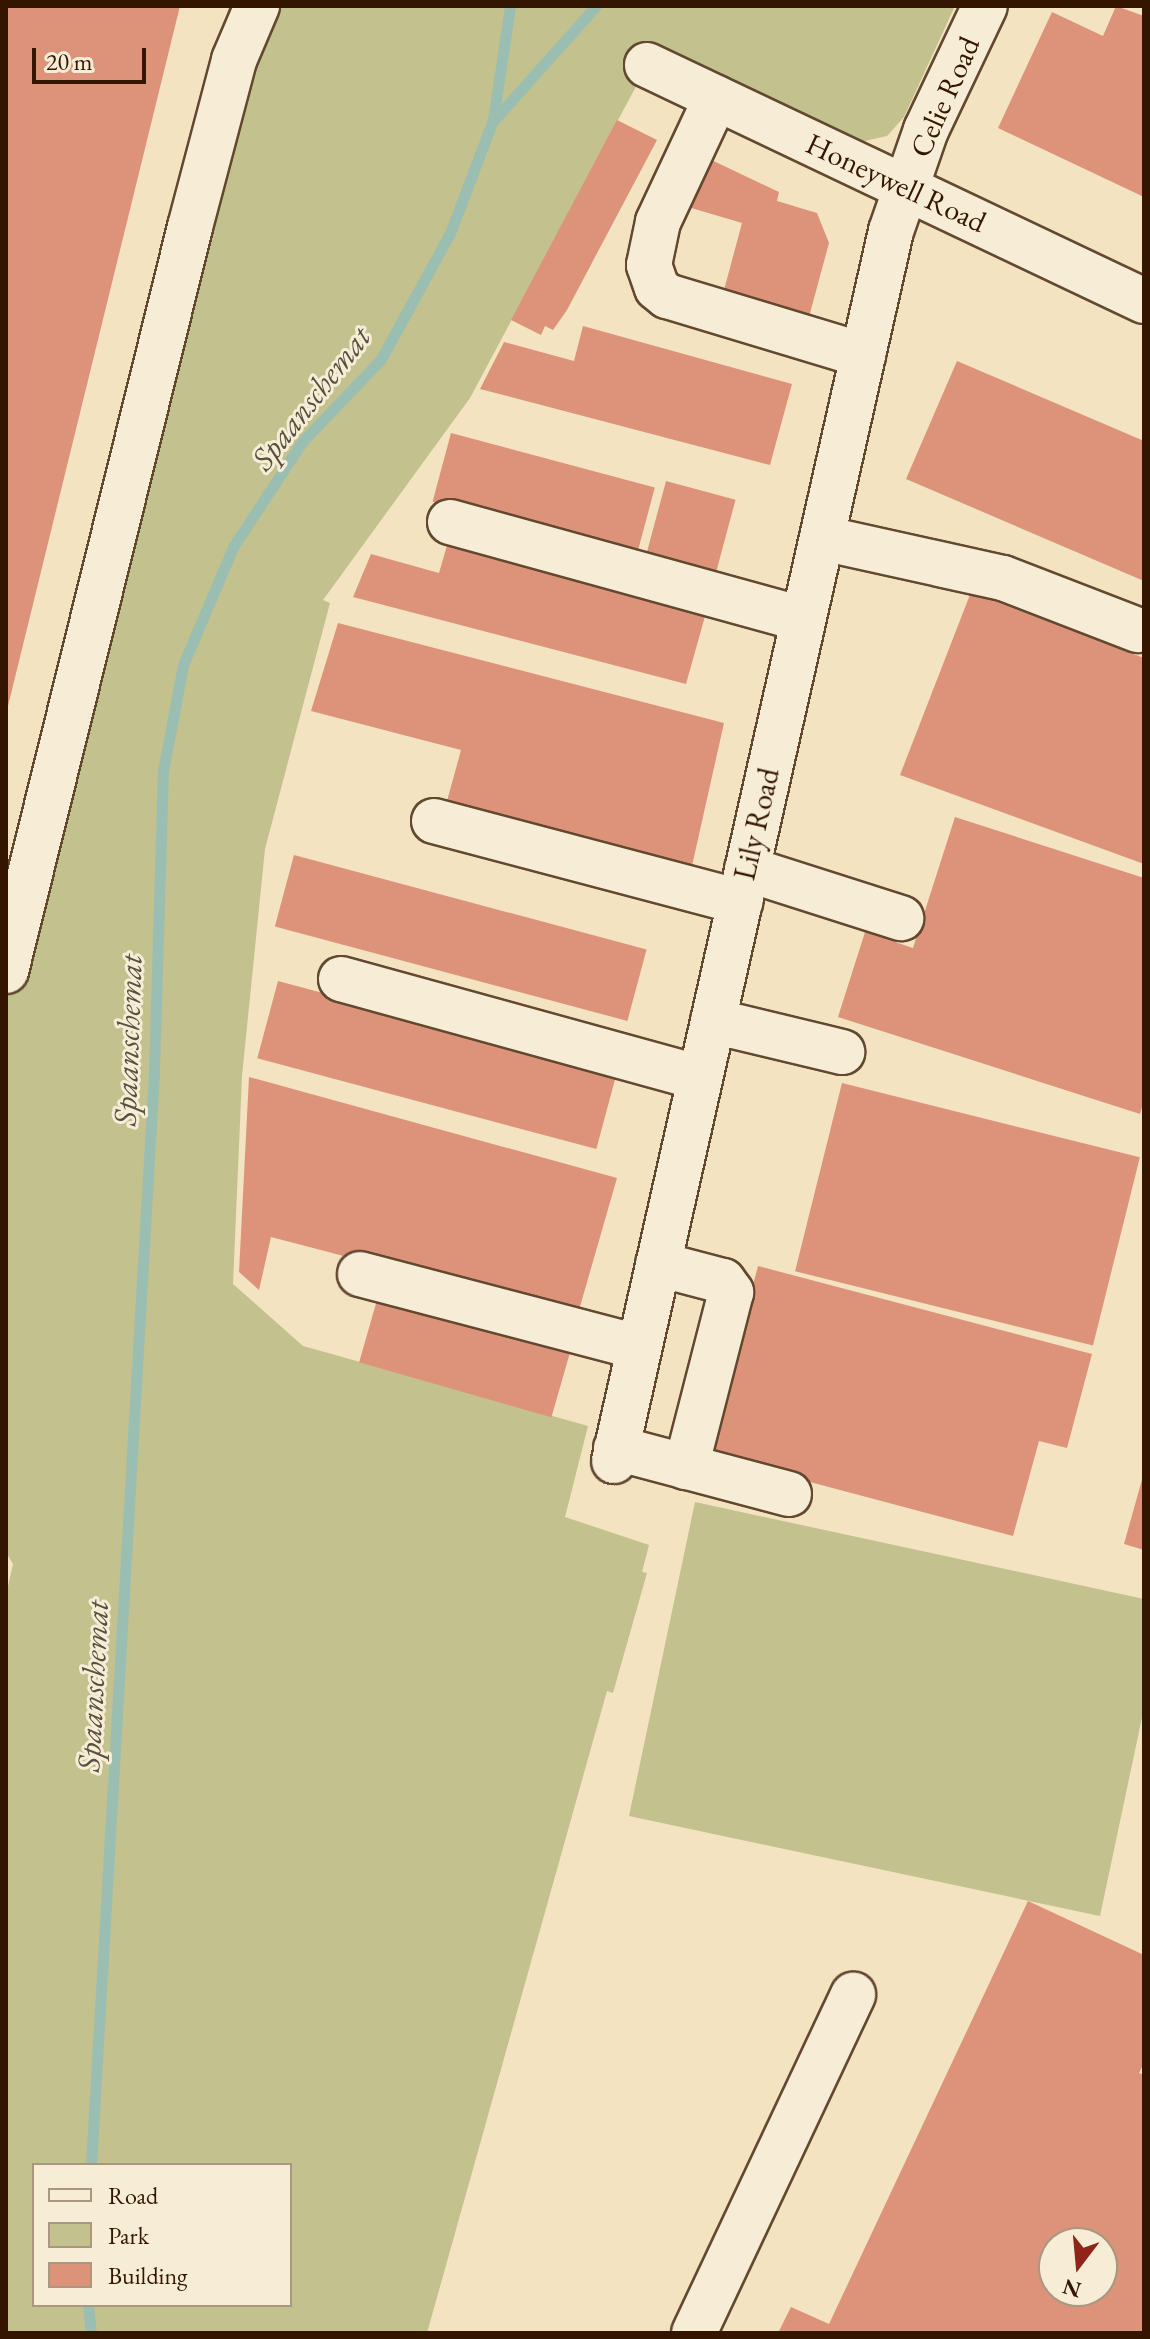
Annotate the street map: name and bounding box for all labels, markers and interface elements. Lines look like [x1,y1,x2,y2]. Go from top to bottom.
street label: Celie Road [903,31,987,163]
scale bar [36,32,150,82]
text: 20 m [46,46,93,77]
street label: Honeywell Road [800,126,992,240]
water label: Spaanschemat [243,319,379,477]
street label: Lily Road [727,764,787,884]
water label: Spaanschemat [106,954,150,1126]
water label: Spaanschemat [69,1599,117,1773]
legend [32,2163,292,2307]
text: Road [108,2180,158,2211]
text: Park [108,2220,149,2251]
north arrow [1038,2227,1118,2307]
text: Building [108,2260,188,2291]
text: N [1059,2272,1084,2305]

